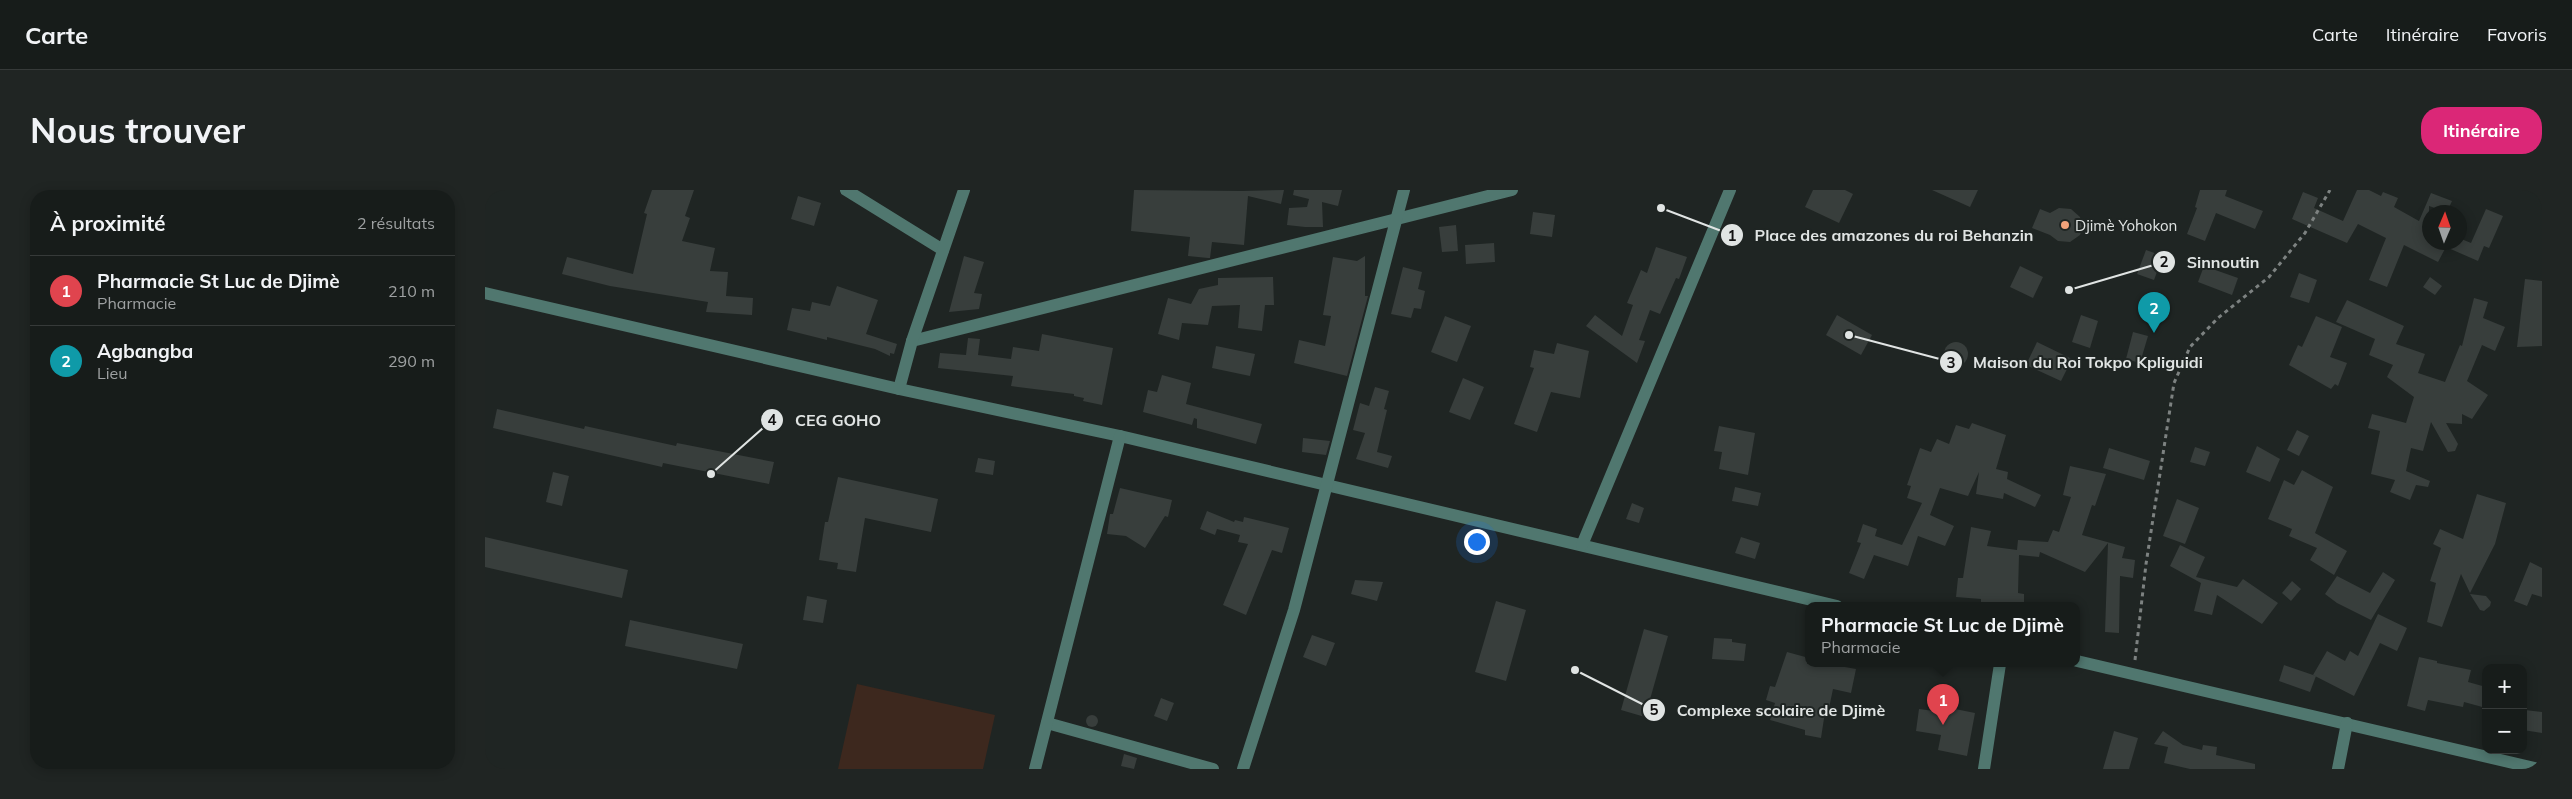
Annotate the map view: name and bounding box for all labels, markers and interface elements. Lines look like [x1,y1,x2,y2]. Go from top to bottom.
text: Carte [25,20,88,50]
text: Carte [2312,23,2358,46]
text: Itinéraire [2386,23,2459,46]
text: Favoris [2487,23,2547,46]
button: Itinéraire [2421,107,2542,154]
text: Nous trouver [30,108,245,152]
north arrow [2422,205,2467,250]
text: À proximité [50,210,166,236]
text: 2 résultats [357,213,435,233]
place label: Djimè Yohokon [2075,216,2177,235]
marker: Djimè Yohokon [2059,219,2071,231]
callout: Place des amazones du roi Behanzin [1720,220,2044,251]
text: Place des amazones du roi Behanzin [1755,225,2033,245]
text: 1 [1727,226,1737,245]
callout: Sinnoutin [2152,246,2270,277]
text: 2 [2159,252,2169,271]
text: Sinnoutin [2187,252,2259,272]
text: Pharmacie St Luc de Djimè [97,269,340,293]
text: 1 [61,281,71,301]
text: 210 m [388,281,435,301]
pin: 2 [2138,292,2170,333]
text: Pharmacie [97,293,176,313]
text: Agbangba [97,339,193,363]
callout: Maison du Roi Tokpo Kpliguidi [1938,347,2213,378]
text: 2 [61,351,71,371]
text: 290 m [388,351,435,371]
text: Maison du Roi Tokpo Kpliguidi [1973,352,2203,372]
text: 3 [1946,353,1956,372]
text: Lieu [97,363,127,383]
callout: CEG GOHO [760,405,891,436]
text: 4 [767,410,777,429]
text: CEG GOHO [795,410,881,430]
your location [1464,529,1490,555]
popup [1805,602,2080,667]
text: Pharmacie St Luc de Djimè [1821,613,2064,637]
text: Pharmacie [1821,637,1900,657]
map controls [2482,664,2527,754]
button: + [2482,664,2527,709]
pin: 1 [1927,684,1959,725]
callout: Complexe scolaire de Djimè [1641,695,1895,726]
text: 5 [1649,700,1659,719]
text: Complexe scolaire de Djimè [1677,700,1886,720]
button: − [2482,709,2527,754]

